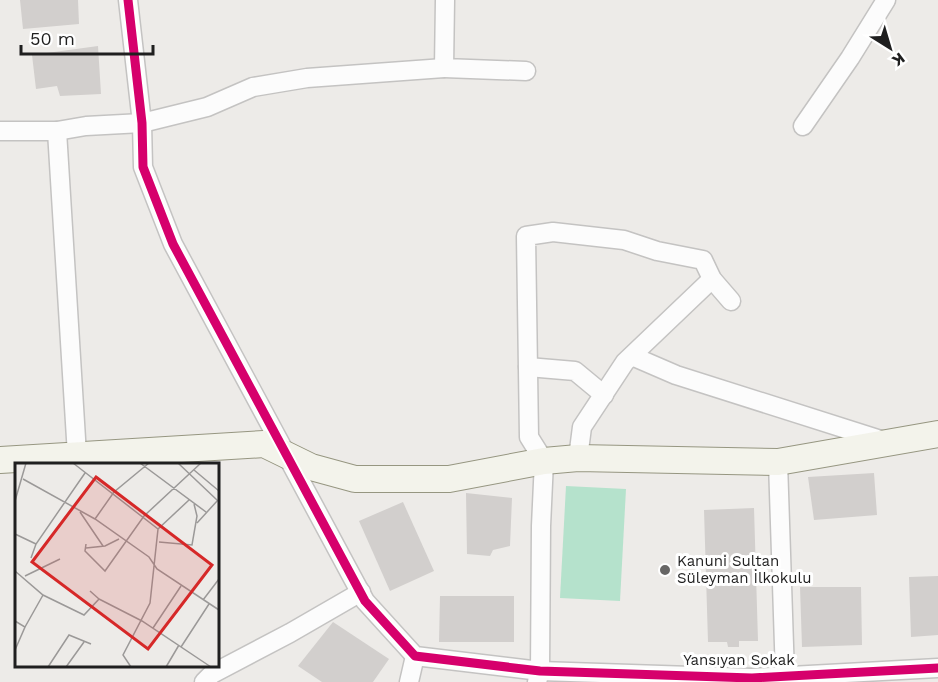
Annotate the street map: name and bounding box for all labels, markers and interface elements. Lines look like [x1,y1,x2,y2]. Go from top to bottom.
scale bar [21,18,153,56]
north arrow [860,18,920,78]
text: 50 m [30,28,75,49]
text: K [889,49,909,71]
inset map [15,463,219,667]
place label: Kanuni Sultan Süleyman İlkokulu [677,552,811,587]
marker: Kanuni Sultan Süleyman İlkokulu [658,563,672,577]
street label: Yansıyan Sokak [683,651,795,669]

